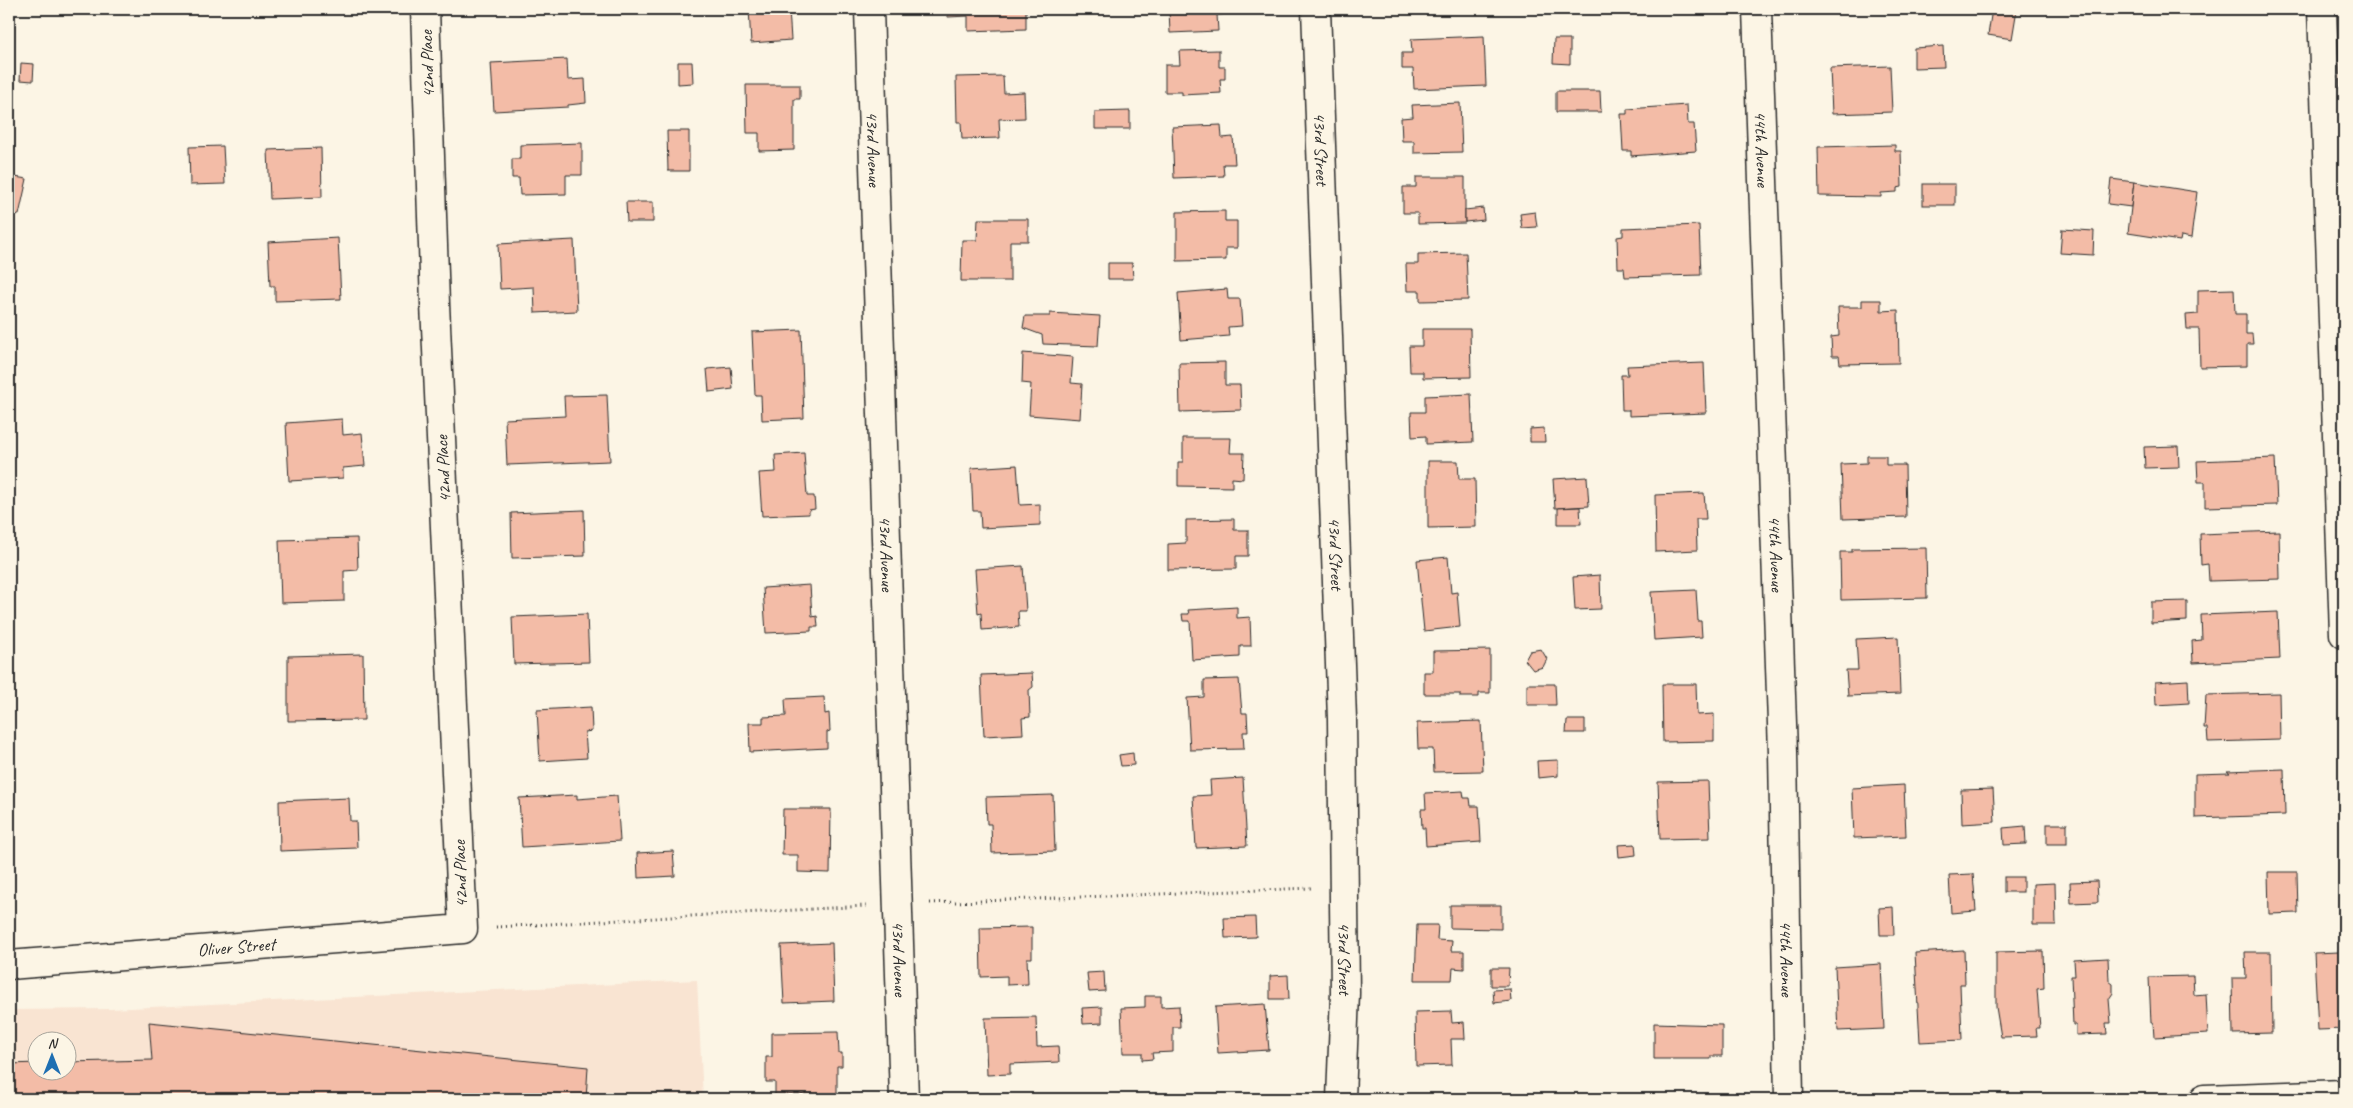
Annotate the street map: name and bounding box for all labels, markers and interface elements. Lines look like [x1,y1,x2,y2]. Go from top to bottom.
street label: 42nd Place [415,29,439,98]
street label: 44th Avenue [1750,110,1774,189]
street label: 43rd Avenue [861,111,886,188]
street label: 43rd Street [1309,112,1334,188]
street label: 42nd Place [430,434,456,503]
street label: 44th Avenue [1764,515,1788,593]
street label: 43rd Avenue [874,516,899,593]
street label: 43rd Street [1324,517,1348,593]
street label: 42nd Place [448,839,472,908]
street label: 43rd Avenue [887,920,912,998]
street label: 44th Avenue [1775,920,1798,998]
street label: 43rd Street [1333,922,1356,997]
street label: Oliver Street [197,933,279,961]
north arrow [28,1030,78,1080]
text: N [48,1035,59,1052]

